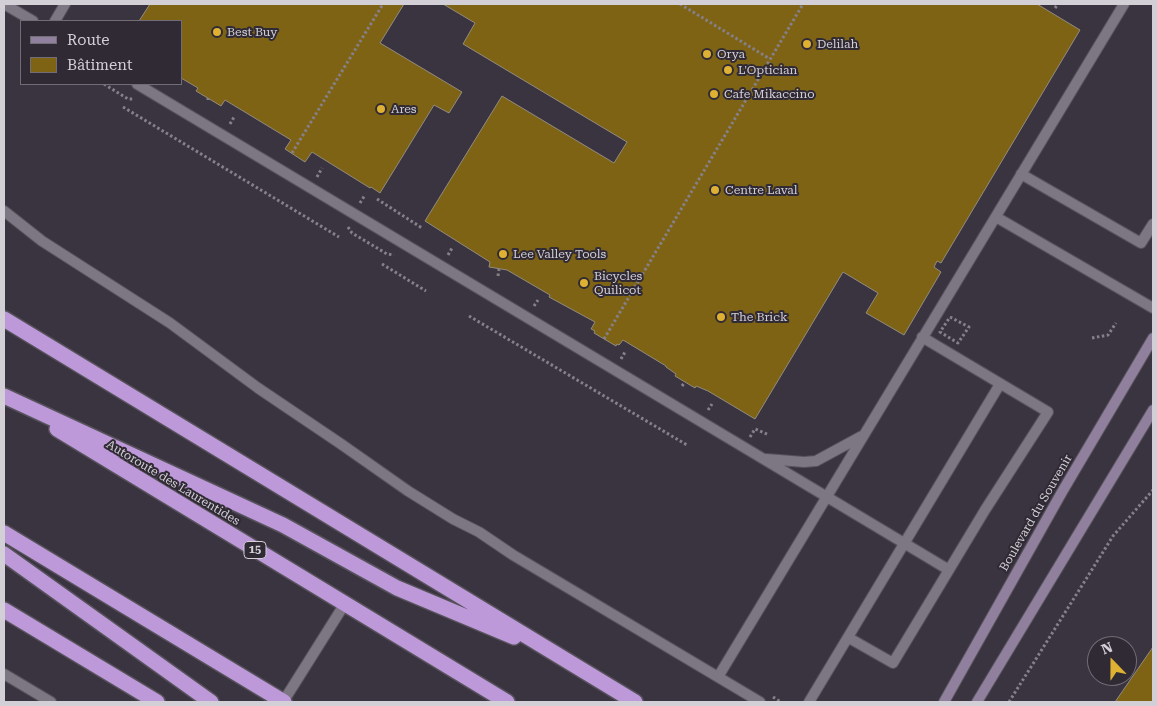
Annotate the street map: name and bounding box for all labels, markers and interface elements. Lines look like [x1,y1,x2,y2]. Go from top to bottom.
legend [20,20,182,85]
place label: Best Buy [227,25,277,39]
marker: Best Buy [211,26,223,38]
text: Route [67,31,109,49]
place label: Delilah [817,37,858,51]
marker: Delilah [801,38,813,50]
place label: Orya [717,47,745,61]
marker: Orya [701,48,713,60]
text: Bâtiment [67,56,133,74]
place label: L'Optician [738,63,797,77]
marker: L'Optician [722,64,734,76]
place label: Cafe Mikaccino [724,87,815,101]
marker: Cafe Mikaccino [708,88,720,100]
place label: Ares [391,102,416,116]
marker: Ares [375,103,387,115]
place label: Centre Laval [725,183,798,197]
marker: Centre Laval [709,184,721,196]
place label: Lee Valley Tools [513,247,606,261]
marker: Lee Valley Tools [497,248,509,260]
place label: Bicycles Quilicot [594,269,642,297]
marker: Bicycles Quilicot [578,277,590,289]
place label: The Brick [731,310,788,324]
marker: The Brick [715,311,727,323]
street label: Autoroute des Laurentides [104,437,242,529]
street label: Boulevard du Souvenir [997,452,1075,574]
road number: 15 [244,542,266,558]
north arrow [1087,636,1137,686]
text: N [1099,639,1115,657]

